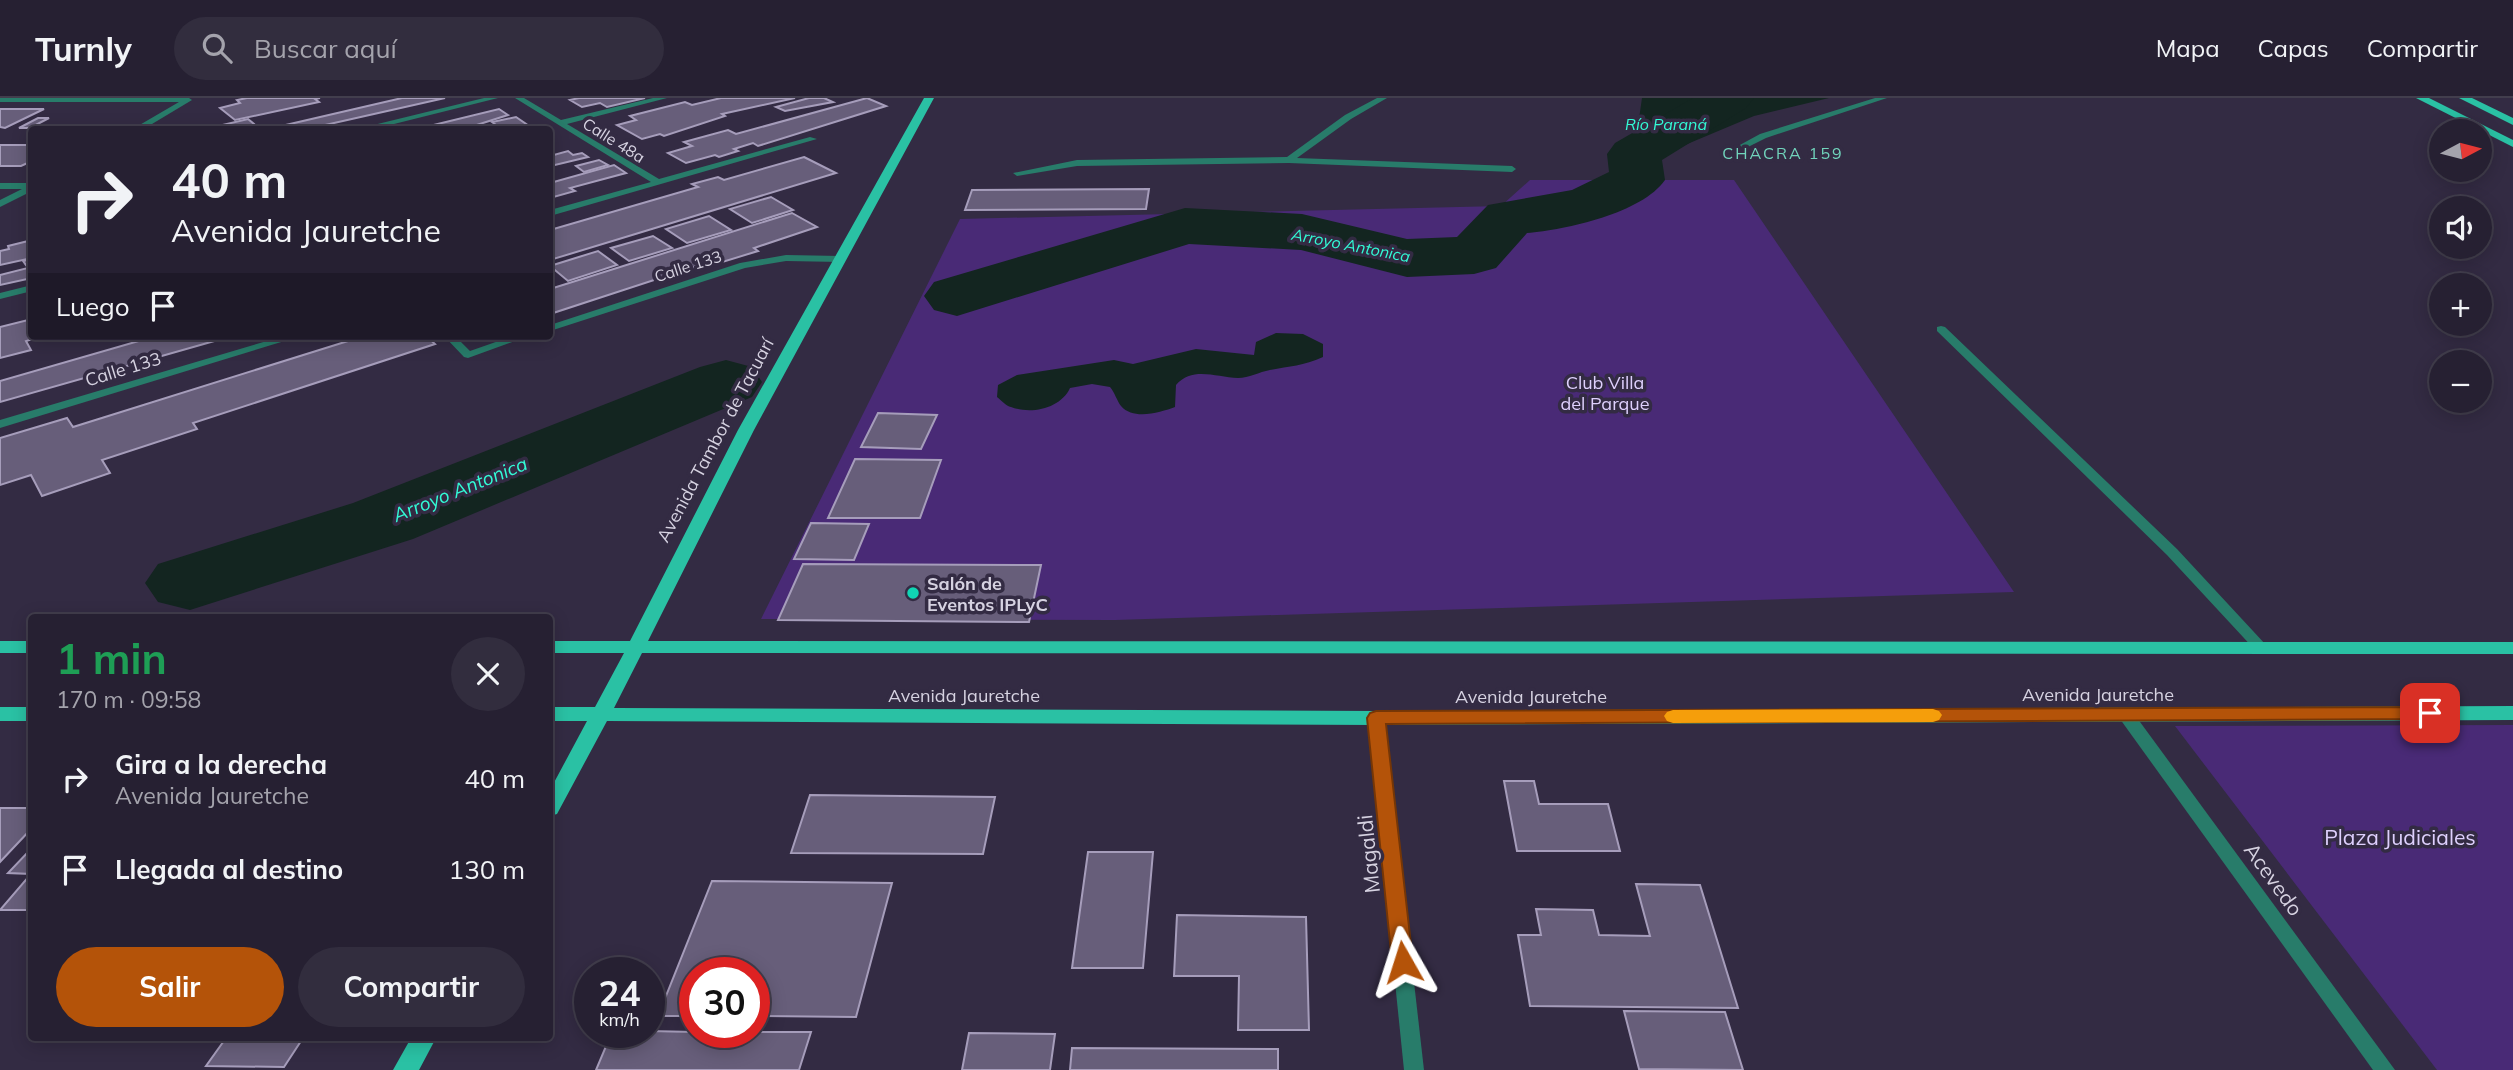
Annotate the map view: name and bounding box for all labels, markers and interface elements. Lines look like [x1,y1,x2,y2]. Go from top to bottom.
search box [174,17,664,80]
text: Turnly [35,28,132,69]
icon: search [198,29,236,67]
text: Buscar aquí [254,32,397,65]
text: Mapa [2156,33,2220,63]
text: Capas [2258,33,2329,63]
text: Compartir [2367,33,2478,63]
street label: Calle 48a [579,113,649,167]
water label: Río Paraná [1625,114,1707,134]
north arrow [2429,119,2492,182]
map controls [2429,119,2492,413]
district label: CHACRA 159 [1722,143,1844,163]
text: 40 m [171,149,287,210]
icon: right [56,154,147,245]
button: sound [2429,196,2492,259]
text: Avenida Jauretche [171,210,441,250]
water label: Arroyo Antonica [1289,224,1412,266]
street label: Calle 133 [652,246,724,286]
button: + [2429,273,2492,336]
icon: arrive [144,287,182,325]
text: Luego [56,290,130,323]
street label: Avenida Tambor de Tacuarí [651,332,779,546]
street label: Calle 133 [82,347,164,391]
button: − [2429,350,2492,413]
park label: Club Villa del Parque [1560,371,1650,415]
water label: Arroyo Antonica [388,451,531,527]
place label: Salón de Eventos IPLyC [927,572,1048,616]
marker: Salón de Eventos IPLyC [905,585,921,601]
text: 1 min [56,632,167,685]
button: close [451,637,525,711]
street label: Avenida Jauretche [2022,683,2174,706]
pin [2400,683,2460,743]
street label: Avenida Jauretche [888,684,1040,707]
text: 170 m · 09:58 [56,685,201,714]
street label: Avenida Jauretche [1455,685,1607,708]
icon: arrive [2411,694,2449,732]
text: Gira a la derecha [115,748,327,781]
icon: right [56,760,94,798]
text: 40 m [464,762,525,795]
text: Avenida Jauretche [115,781,309,810]
street label: Magaldi [1351,814,1385,894]
park label: Plaza Judiciales [2324,824,2476,850]
street label: Acevedo [2239,837,2309,921]
icon: arrive [56,851,94,889]
text: Llegada al destino [115,853,343,886]
text: 130 m [449,853,525,886]
position arrow [1366,925,1440,999]
button: Salir [56,947,284,1027]
button: Compartir [298,947,525,1027]
speed limit sign: 30 [679,957,770,1048]
text: 24 [598,971,641,1015]
text: km/h [599,1008,640,1031]

